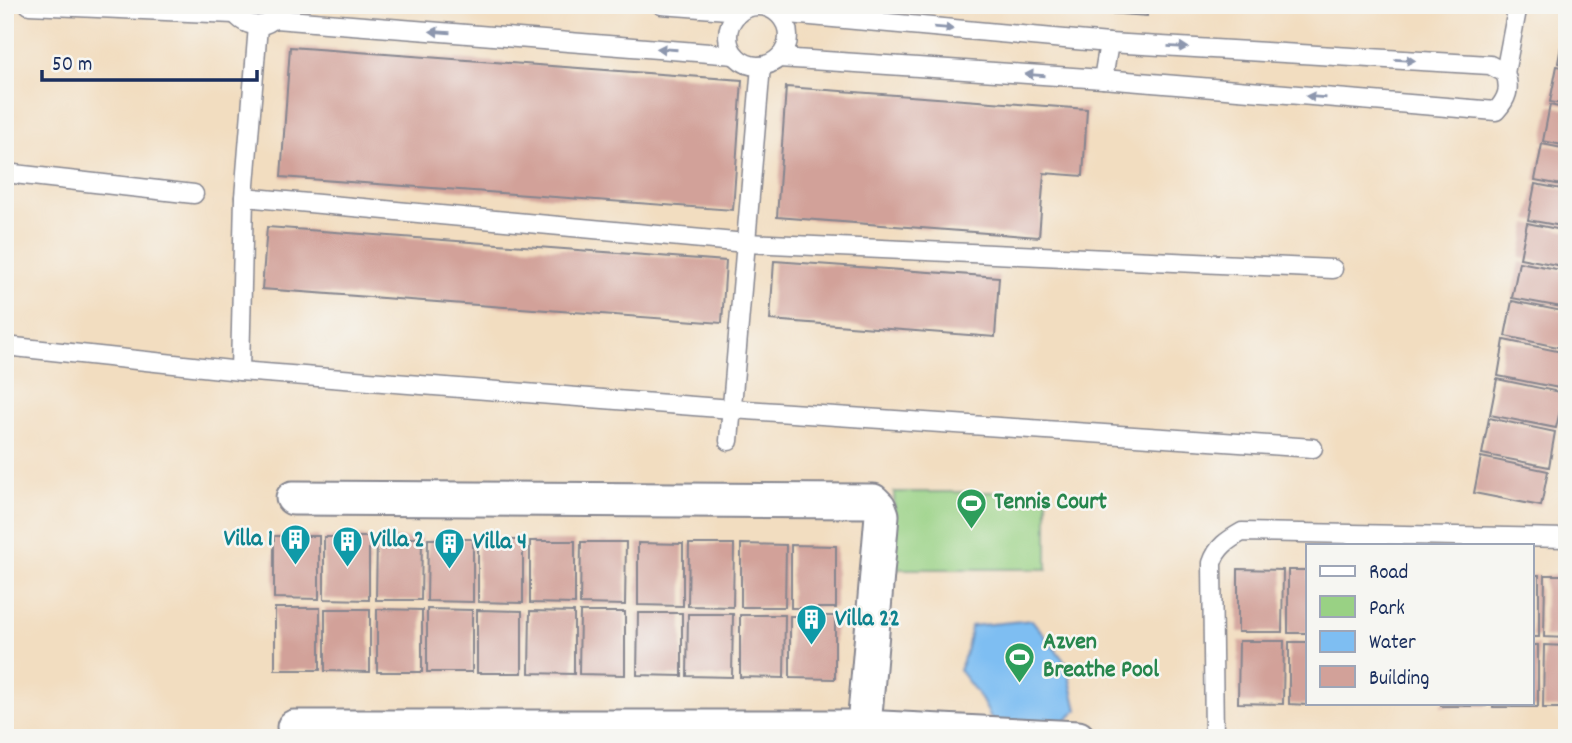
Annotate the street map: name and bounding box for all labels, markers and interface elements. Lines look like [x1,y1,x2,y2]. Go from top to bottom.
one-way arrow [933,23,955,34]
one-way arrow [429,26,451,37]
scale bar [42,38,257,82]
one-way arrow [1167,42,1189,53]
one-way arrow [655,43,677,54]
text: 50 m [52,51,92,81]
one-way arrow [1394,55,1416,66]
one-way arrow [1024,69,1046,80]
one-way arrow [1305,91,1327,102]
sports icon: Tennis Court [954,486,988,530]
place label: Tennis Court [994,486,1107,520]
place label: Villa 1 [224,523,273,557]
building icon: Villa 1 [279,523,313,567]
building icon: Villa 2 [330,524,364,568]
place label: Villa 2 [370,524,425,558]
building icon: Villa 4 [433,526,467,570]
place label: Villa 4 [473,526,527,560]
legend [1306,544,1534,704]
text: Road [1369,559,1408,589]
text: Park [1369,595,1405,625]
building icon: Villa 22 [795,603,829,647]
place label: Villa 22 [835,603,900,637]
place label: Azven Breathe Pool [1043,626,1159,688]
text: Water [1369,629,1416,659]
sports icon: Azven Breathe Pool [1003,640,1037,684]
text: Building [1369,665,1429,695]

